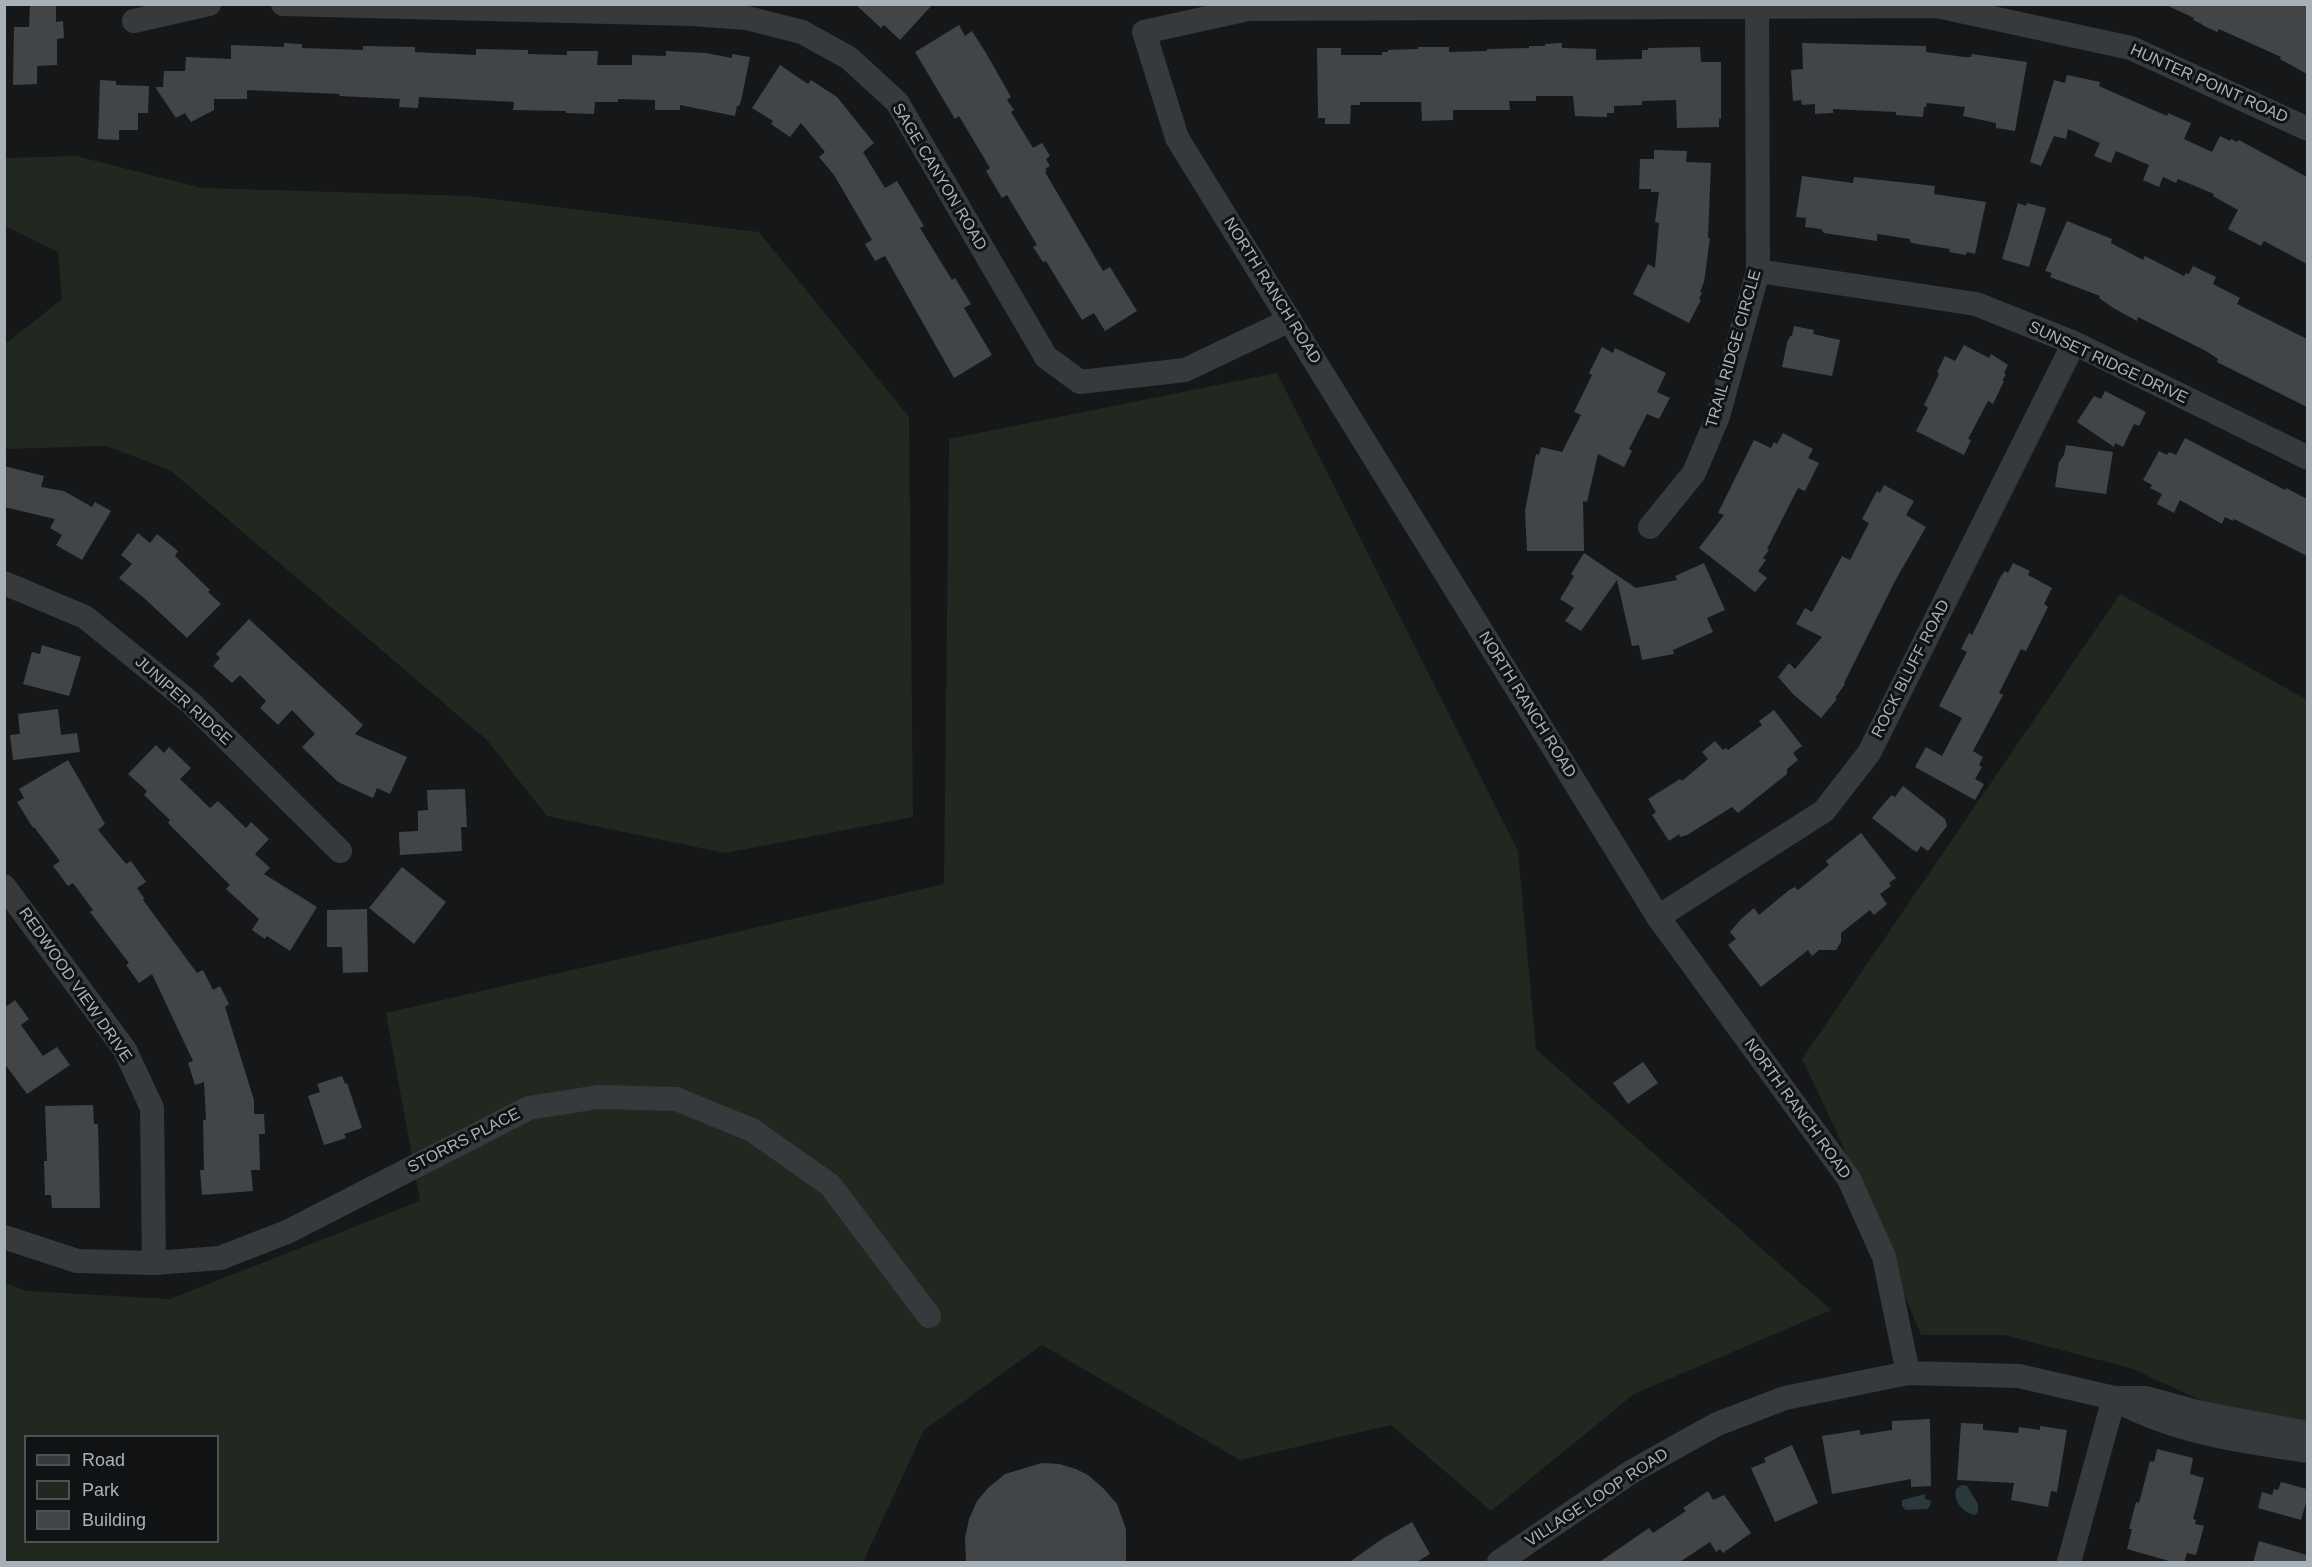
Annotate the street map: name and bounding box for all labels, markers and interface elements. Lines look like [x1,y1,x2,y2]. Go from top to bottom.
street label: HUNTER POINT ROAD [2127,41,2291,127]
street label: SAGE CANYON ROAD [887,100,991,254]
street label: NORTH RANCH ROAD [1219,214,1325,368]
street label: TRAIL RIDGE CIRCLE [1702,268,1766,430]
street label: SUNSET RIDGE DRIVE [2025,318,2191,408]
street label: ROCK BLUFF ROAD [1868,597,1954,741]
street label: NORTH RANCH ROAD [1474,628,1580,782]
street label: JUNIPER RIDGE [131,653,235,749]
street label: REDWOOD VIEW DRIVE [14,904,136,1066]
street label: NORTH RANCH ROAD [1740,1035,1854,1183]
street label: STORRS PLACE [405,1104,523,1178]
legend [24,1435,219,1543]
street label: VILLAGE LOOP ROAD [1522,1445,1672,1551]
text: Road [82,1450,125,1470]
text: Park [82,1480,119,1500]
text: Building [82,1510,146,1530]

